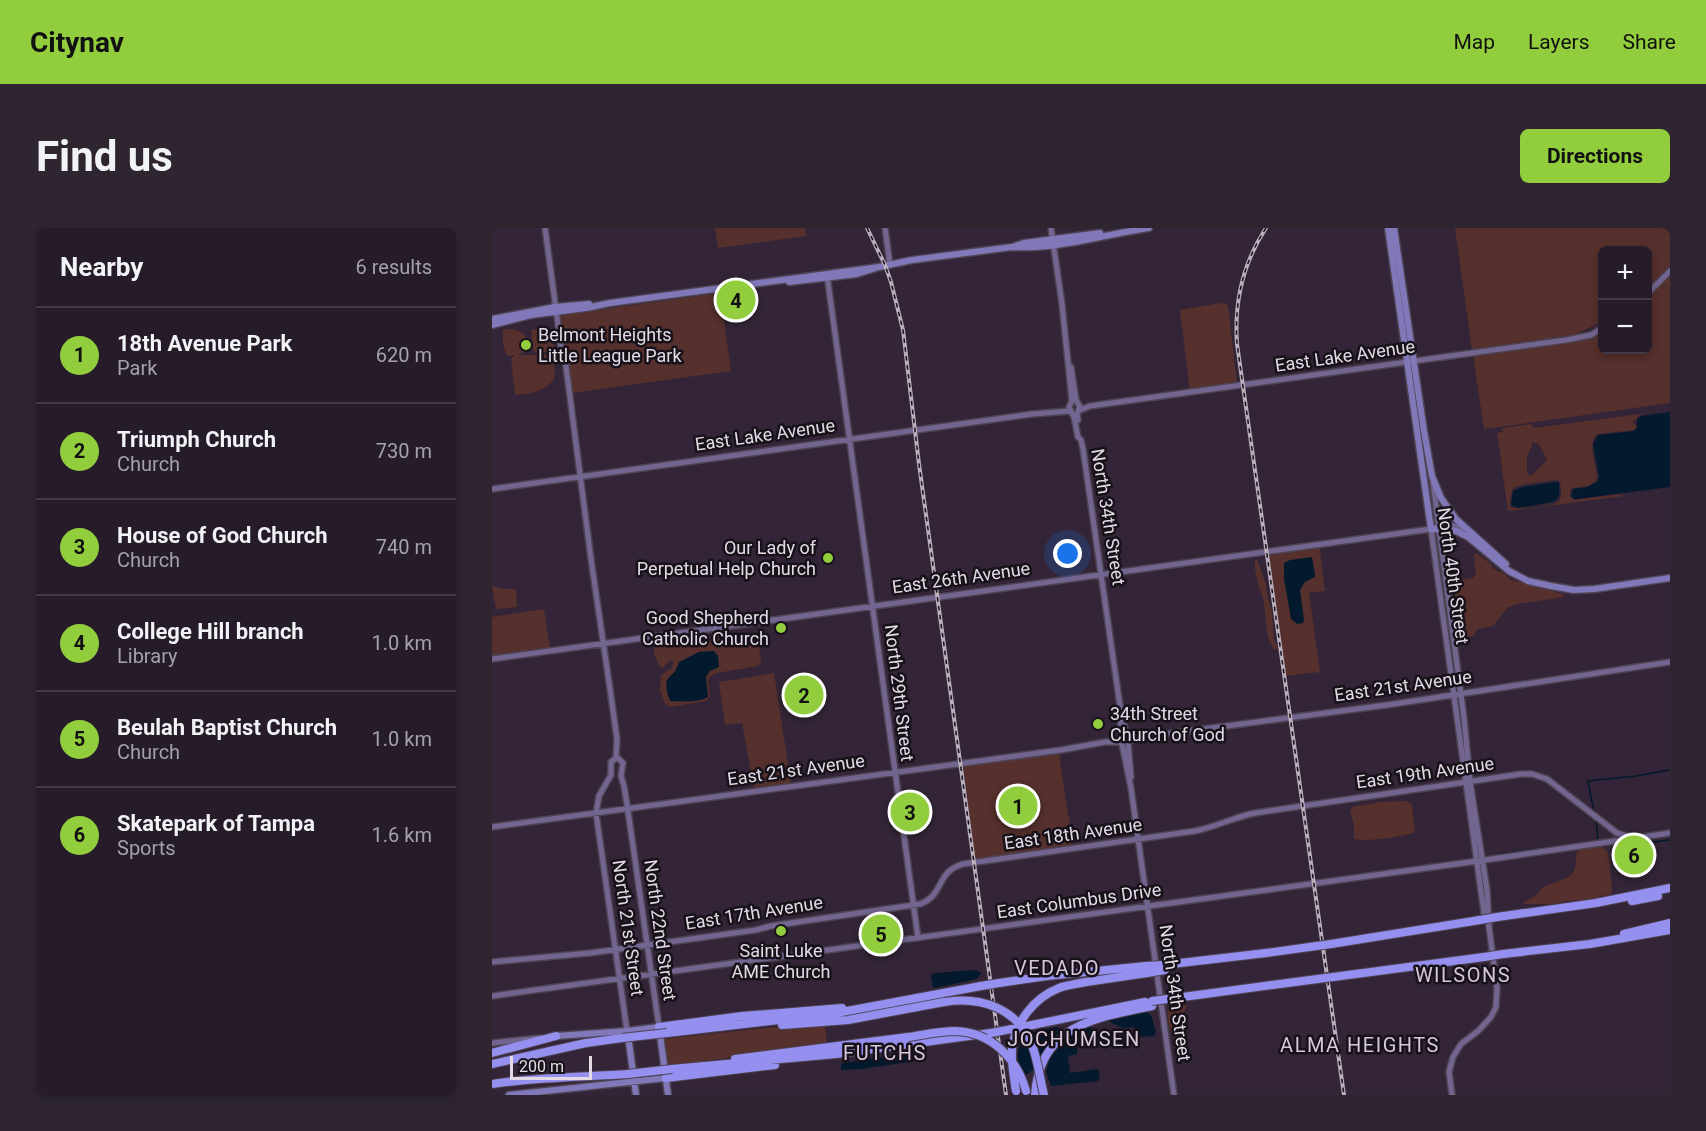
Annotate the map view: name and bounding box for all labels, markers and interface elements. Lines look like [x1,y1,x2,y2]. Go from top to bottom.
text: Citynav [30,26,124,59]
text: Map [1453,30,1495,54]
text: Layers [1528,30,1589,54]
text: Share [1622,30,1676,54]
button: Directions [1520,129,1670,183]
text: Find us [36,132,173,181]
map controls [1598,246,1652,354]
button: + [1598,246,1652,300]
text: Nearby [60,252,143,282]
text: 6 results [356,255,432,279]
pin: 4 [716,278,756,322]
button: − [1598,300,1652,354]
place label: Belmont Heights Little League Park [538,324,682,366]
text: 18th Avenue Park [117,331,292,356]
street label: East Lake Avenue [1274,335,1416,376]
marker: Belmont Heights Little League Park [519,338,533,352]
text: 1 [74,343,85,367]
text: 620 m [376,343,432,367]
text: Park [117,356,157,380]
street label: East Lake Avenue [694,414,836,455]
text: Triumph Church [117,427,276,452]
text: 2 [74,439,85,463]
text: 730 m [376,439,432,463]
street label: North 34th Street [1087,447,1130,587]
text: Church [117,452,180,476]
street label: North 40th Street [1434,506,1474,646]
text: House of God Church [117,523,328,548]
text: 3 [74,535,85,559]
text: 740 m [376,535,432,559]
place label: Our Lady of Perpetual Help Church [637,537,817,579]
your location [1053,539,1082,568]
text: Church [117,548,180,572]
marker: Our Lady of Perpetual Help Church [821,551,835,565]
street label: East 26th Avenue [891,557,1031,598]
place label: Good Shepherd Catholic Church [642,607,769,649]
text: College Hill branch [117,619,304,644]
marker: Good Shepherd Catholic Church [774,621,788,635]
street label: North 29th Street [881,623,918,763]
text: 4 [74,631,85,655]
text: 1.0 km [372,631,432,655]
text: Library [117,644,178,668]
street label: East 21st Avenue [1333,665,1473,706]
pin: 2 [784,672,824,718]
place label: 34th Street Church of God [1110,703,1225,745]
text: Beulah Baptist Church [117,715,337,740]
marker: 34th Street Church of God [1091,717,1105,731]
text: 5 [74,727,85,751]
text: 1.0 km [372,727,432,751]
text: Church [117,740,180,764]
street label: East 21st Avenue [726,749,866,790]
street label: East 19th Avenue [1355,752,1495,793]
pin: 1 [998,784,1038,828]
pin: 3 [890,790,930,834]
text: Skatepark of Tampa [117,811,315,836]
street label: East 18th Avenue [1003,813,1143,854]
text: 6 [74,823,85,847]
text: 1.6 km [372,823,432,847]
pin: 6 [1614,832,1654,878]
text: Sports [117,836,176,860]
street label: North 21st Street [609,858,648,997]
street label: North 22nd Street [640,858,681,1002]
street label: East Columbus Drive [995,879,1163,922]
street label: East 17th Avenue [684,891,824,934]
pin: 5 [862,912,900,956]
street label: North 34th Street [1156,923,1196,1063]
marker: Saint Luke AME Church [774,924,788,938]
place label: Saint Luke AME Church [732,940,830,982]
district label: VEDADO [1014,956,1100,980]
district label: WILSONS [1415,963,1511,987]
district label: JOCHUMSEN [1007,1027,1141,1051]
district label: ALMA HEIGHTS [1280,1033,1440,1057]
district label: FUTCHS [843,1041,927,1065]
scale bar [510,1053,592,1080]
text: 200 m [519,1057,564,1076]

